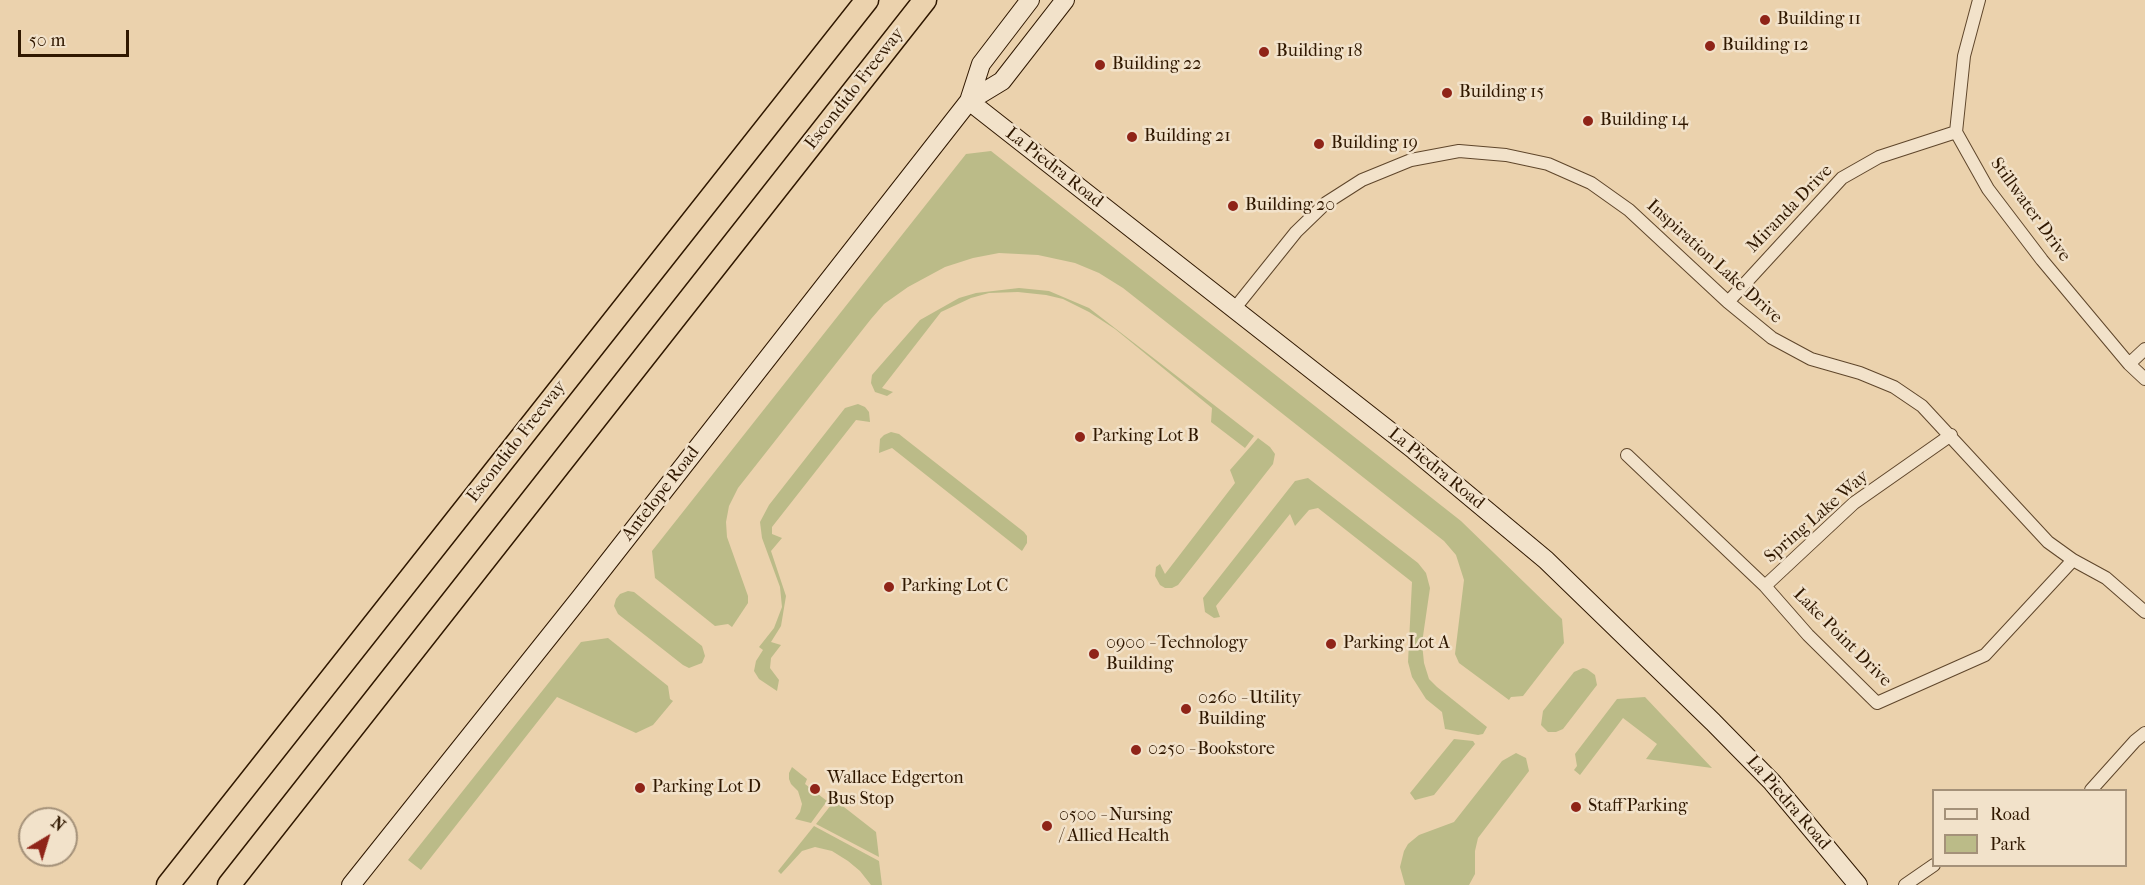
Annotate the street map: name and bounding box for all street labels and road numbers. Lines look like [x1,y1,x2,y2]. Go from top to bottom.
street label: Escondido Freeway [801,24,909,154]
street label: La Piedra Road [1001,123,1107,213]
street label: Stillwater Drive [1985,154,2075,266]
street label: Miranda Drive [1743,160,1837,258]
street label: Inspiration Lake Drive [1642,195,1786,329]
street label: Escondido Freeway [463,377,571,507]
street label: La Piedra Road [1383,424,1489,514]
street label: Antelope Road [617,443,705,545]
street label: Spring Lake Way [1761,466,1873,568]
street label: Lake Point Drive [1788,584,1896,692]
street label: La Piedra Road [1741,751,1835,855]

